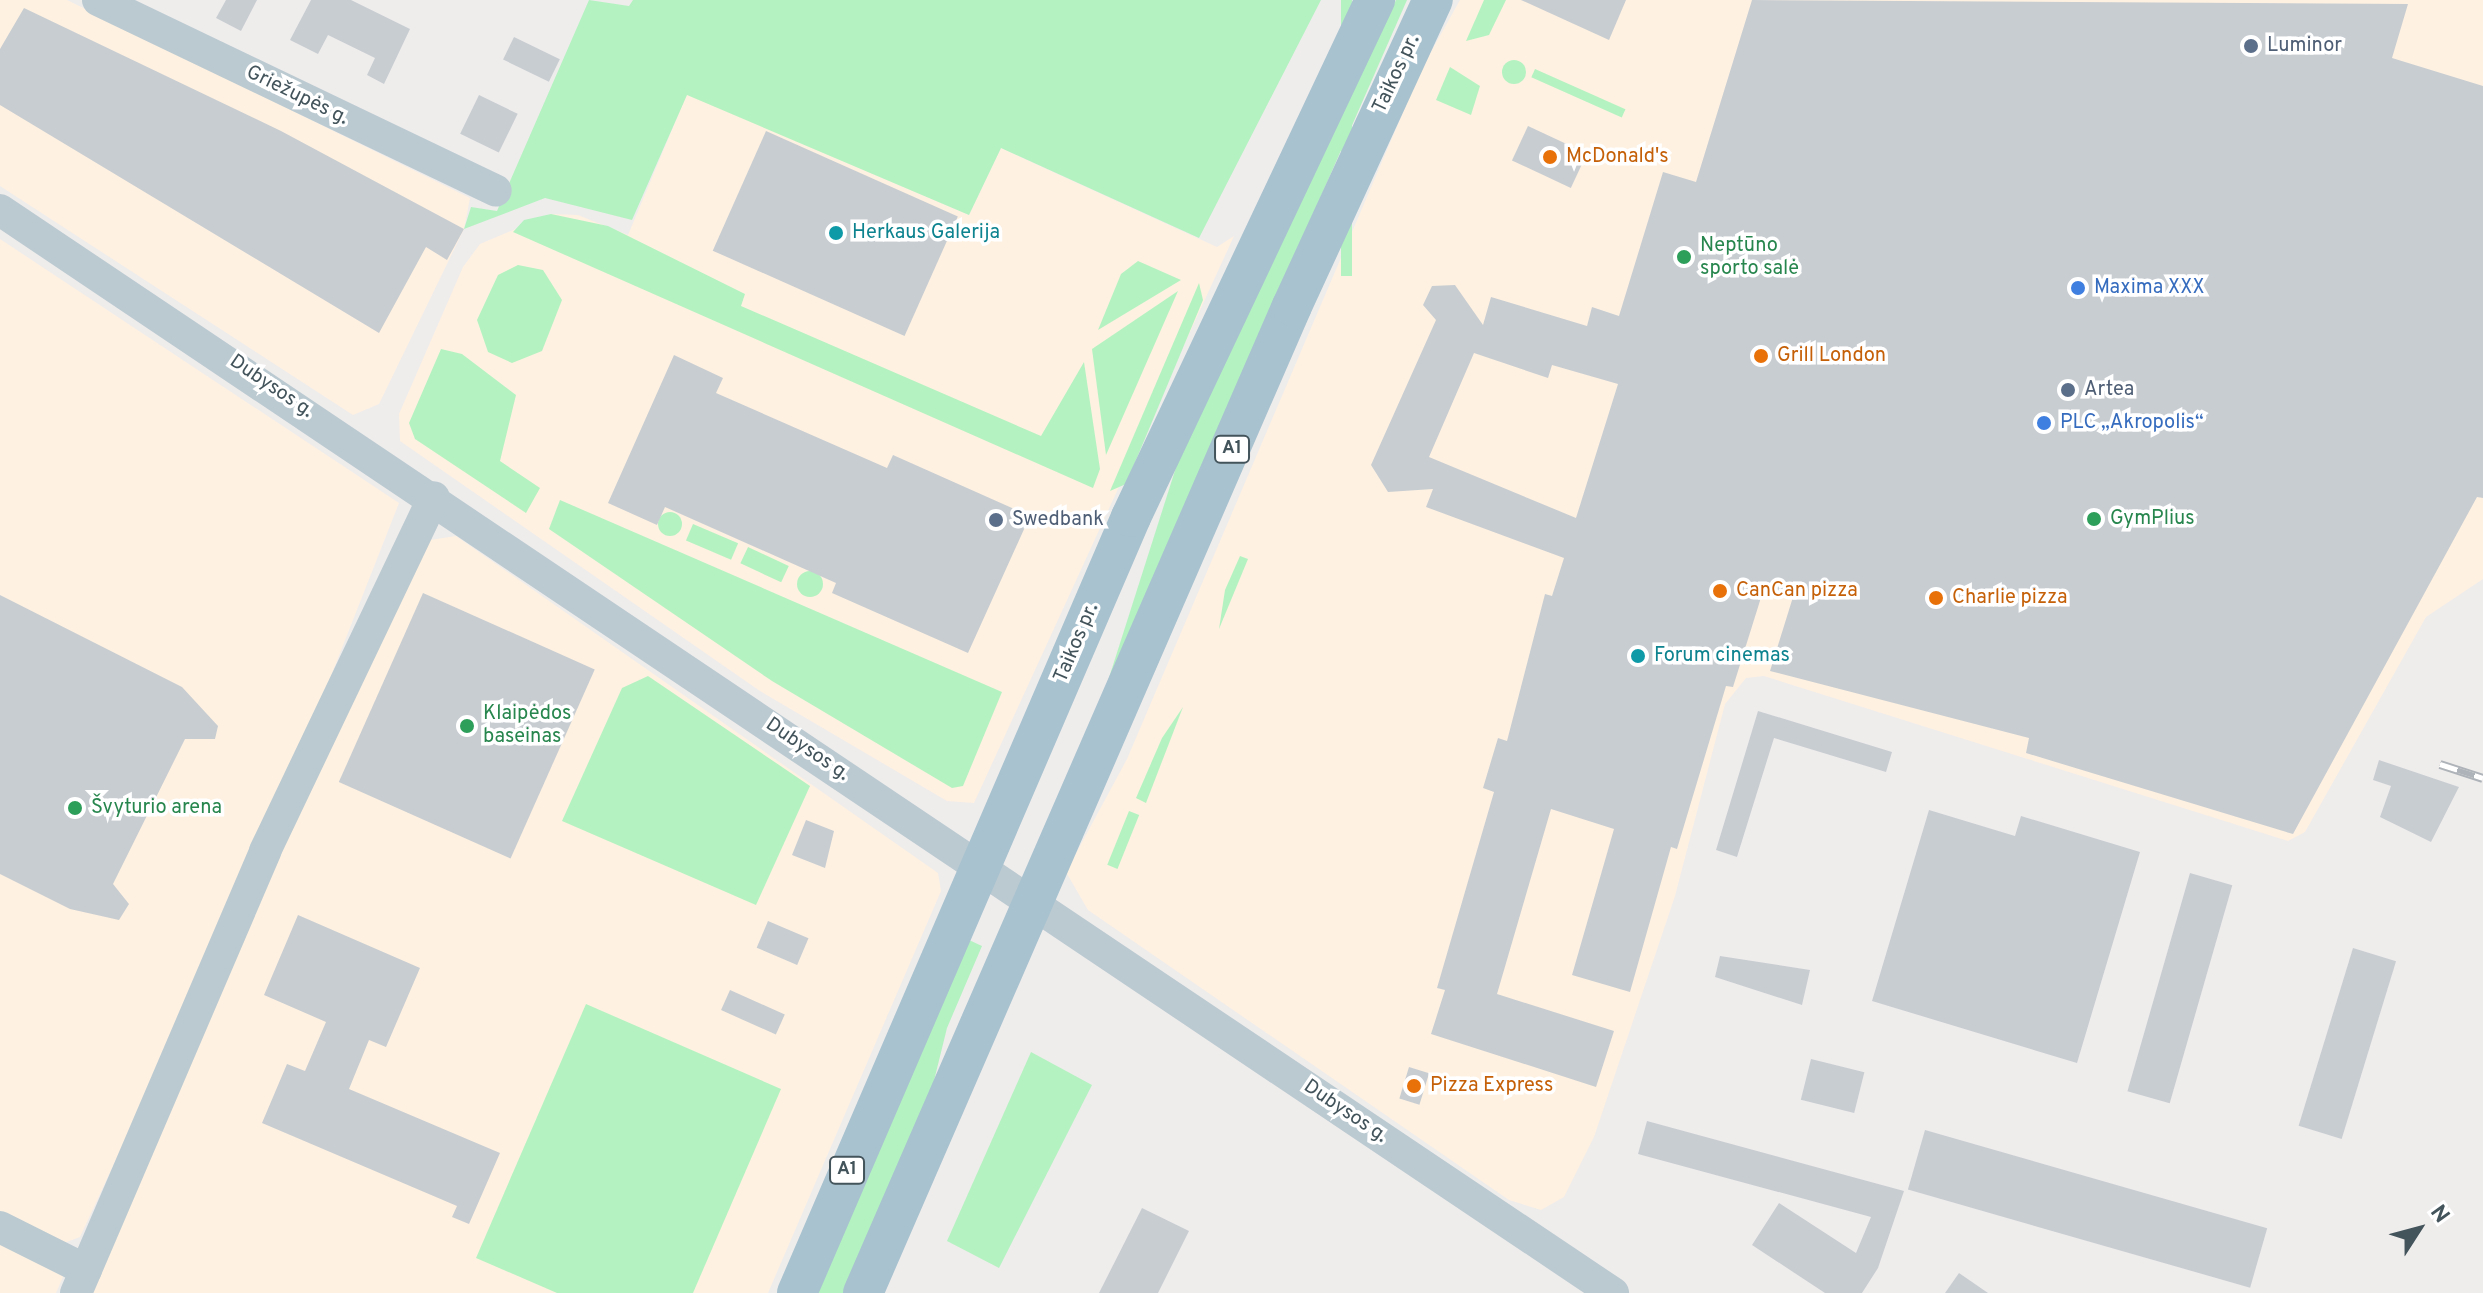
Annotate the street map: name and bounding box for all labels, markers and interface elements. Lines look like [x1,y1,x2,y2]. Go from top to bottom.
street label: Taikos pr. [1368,31,1426,117]
place label: Luminor [2267,34,2342,58]
marker: Luminor [2242,37,2260,55]
street label: Griežupės g. [242,61,352,131]
place label: McDonald's [1566,145,1669,169]
marker: McDonald's [1541,148,1559,166]
place label: Herkaus Galerija [852,221,1000,245]
marker: Herkaus Galerija [827,224,845,242]
place label: Neptūno sporto salė [1700,234,1799,281]
marker: Neptūno sporto salė [1675,248,1693,266]
place label: Maxima XXX [2094,276,2204,300]
marker: Maxima XXX [2069,279,2087,297]
place label: Grill London [1777,344,1886,368]
marker: Grill London [1752,347,1770,365]
street label: Dubysos g. [224,350,318,424]
place label: Artea [2084,378,2134,402]
marker: Artea [2059,381,2077,399]
place label: PLC „Akropolis“ [2060,411,2204,435]
marker: PLC „Akropolis“ [2035,414,2053,432]
road number: A1 [1214,435,1250,463]
place label: GymPlius [2110,507,2195,531]
place label: Swedbank [1012,508,1104,532]
marker: GymPlius [2085,510,2103,528]
marker: Swedbank [987,511,1005,529]
place label: CanCan pizza [1736,579,1858,603]
marker: CanCan pizza [1711,582,1729,600]
place label: Charlie pizza [1952,586,2068,610]
marker: Charlie pizza [1927,589,1945,607]
street label: Taikos pr. [1050,600,1104,686]
place label: Forum cinemas [1654,644,1790,668]
marker: Forum cinemas [1629,647,1647,665]
place label: Klaipėdos baseinas [483,702,571,749]
street label: Dubysos g. [760,713,854,787]
marker: Klaipėdos baseinas [458,717,476,735]
place label: Švyturio arena [91,796,222,820]
marker: Švyturio arena [66,799,84,817]
place label: Pizza Express [1430,1074,1553,1098]
street label: Dubysos g. [1298,1075,1392,1149]
marker: Pizza Express [1405,1077,1423,1095]
road number: A1 [829,1156,865,1184]
north arrow [2379,1189,2459,1269]
text: N [2423,1200,2454,1229]

